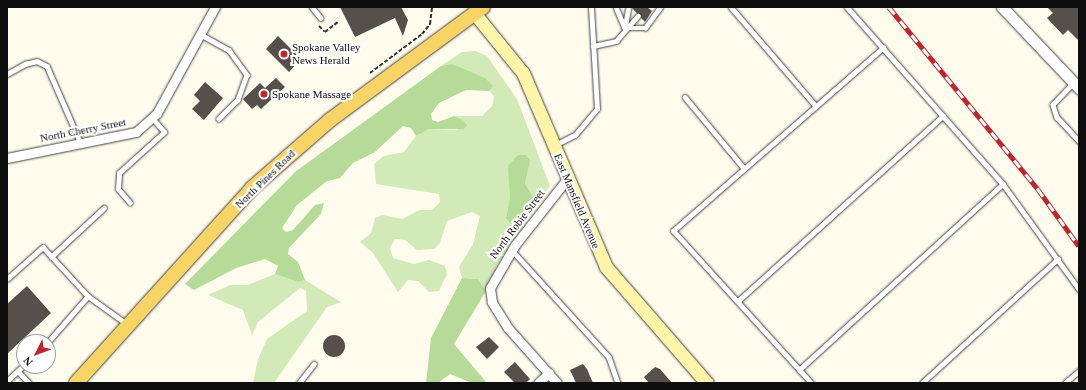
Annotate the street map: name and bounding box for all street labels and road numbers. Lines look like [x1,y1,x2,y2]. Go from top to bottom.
street label: North Cherry Street [39,115,127,145]
street label: North Pines Road [232,147,298,211]
street label: East Mansfield Avenue [551,151,603,251]
street label: North Robie Street [487,187,547,261]

